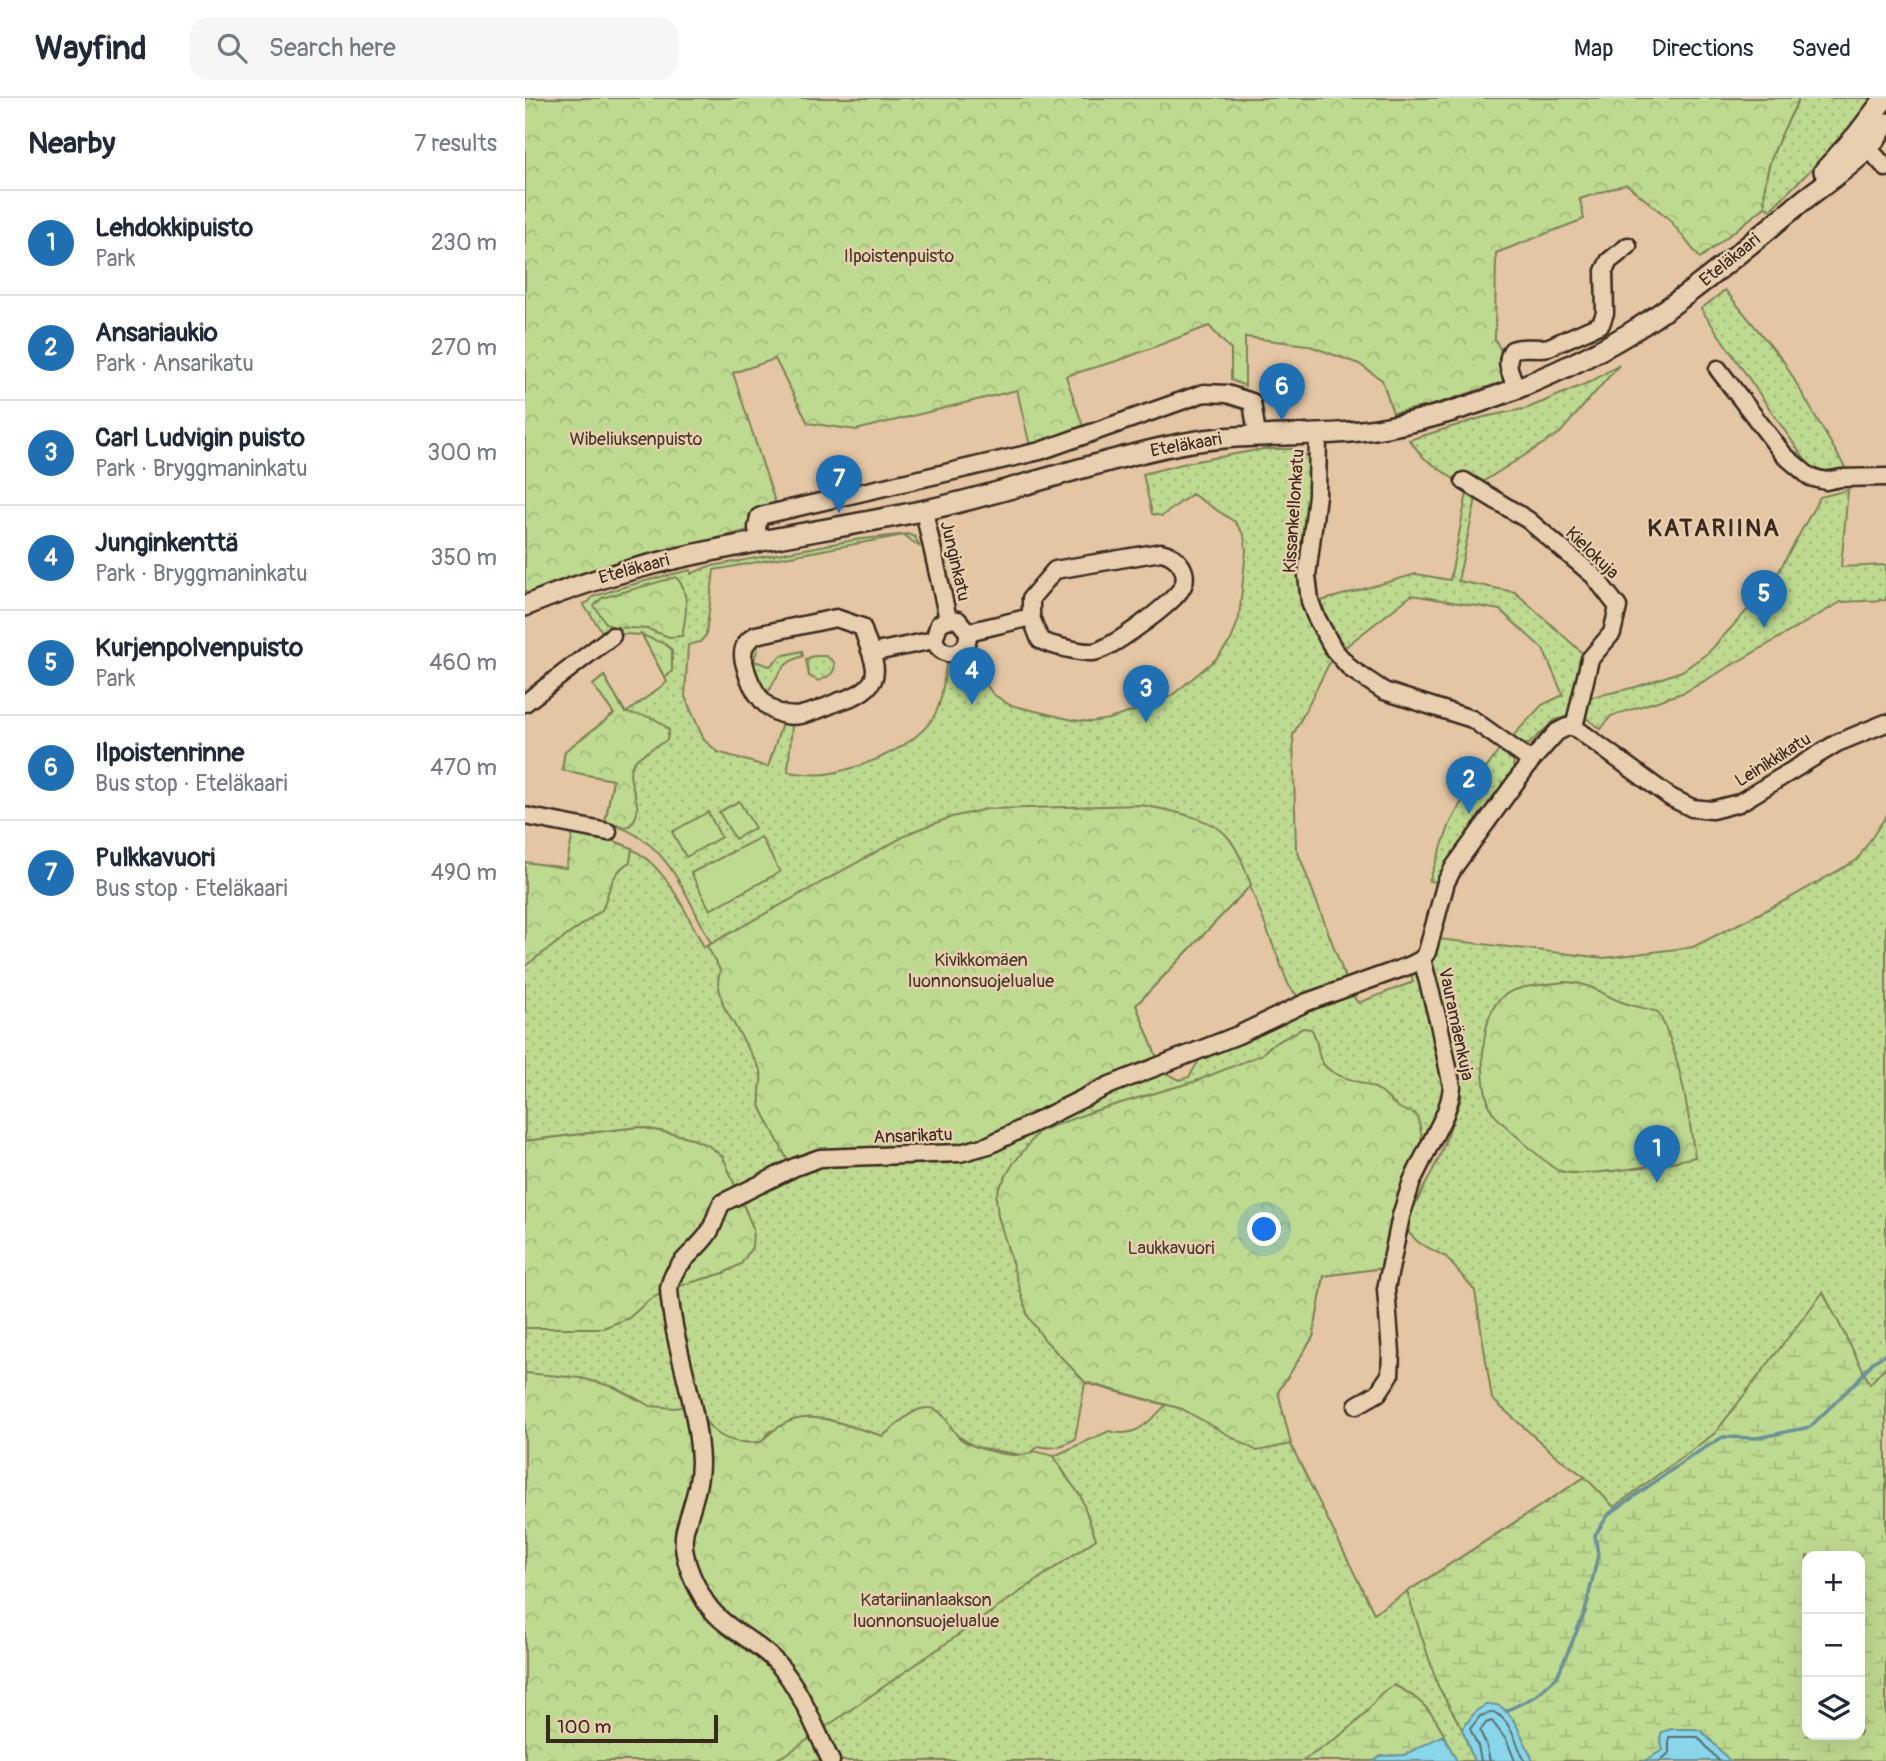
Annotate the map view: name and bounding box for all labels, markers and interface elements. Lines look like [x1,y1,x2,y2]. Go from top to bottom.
search box [189,17,679,80]
text: Wayfind [35,28,147,69]
icon: search [213,29,251,67]
text: Search here [269,32,396,64]
text: Map [1574,34,1614,63]
text: Directions [1652,34,1753,63]
text: Saved [1791,34,1851,63]
text: Nearby [28,125,115,162]
text: 7 results [414,129,497,158]
text: Lehdokkipuisto [95,212,253,244]
text: 1 [47,228,56,257]
text: 230 m [431,228,497,257]
street label: Eteläkaari [1695,228,1765,292]
text: Park [95,244,135,273]
park label: Ilpoistenpuisto [844,245,955,268]
text: Ansariaukio [95,317,218,349]
text: 2 [45,333,57,362]
text: 270 m [431,333,497,362]
text: Park · Ansarikatu [95,349,254,378]
pin: 6 [1259,363,1305,421]
text: Carl Ludvigin puisto [95,422,305,454]
street label: Eteläkaari [1148,427,1224,463]
park label: Wibeliuksenpuisto [570,428,703,451]
text: 3 [45,438,57,467]
text: 300 m [427,438,497,467]
street label: Kissankellonkatu [1278,448,1310,574]
text: Park · Bryggmaninkatu [95,454,308,483]
pin: 7 [816,455,862,513]
district label: KATARIINA [1647,514,1781,543]
street label: Junginkatu [935,519,975,603]
street label: Kielokuja [1560,522,1624,584]
text: Junginkenttä [95,527,238,559]
text: 4 [44,543,58,572]
text: 350 m [431,543,497,572]
street label: Eteläkaari [596,549,672,589]
text: Park · Bryggmaninkatu [95,559,308,588]
pin: 5 [1741,570,1787,628]
text: Kurjenpolvenpuisto [95,632,303,664]
pin: 4 [949,647,995,705]
text: 5 [45,648,57,677]
text: 460 m [429,648,497,677]
text: Park [95,664,135,693]
pin: 3 [1123,665,1169,723]
street label: Leinikkikatu [1731,728,1815,792]
text: Ilpoistenrinne [95,737,244,769]
text: 6 [44,753,58,782]
text: 470 m [430,753,497,782]
pin: 2 [1446,756,1492,814]
text: Bus stop · Eteläkaari [95,769,288,798]
text: Pulkkavuori [95,842,215,874]
text: 7 [45,858,57,887]
text: 490 m [431,858,497,887]
text: Bus stop · Eteläkaari [95,874,288,903]
park label: Kivikkomäen luonnonsuojelualue [908,949,1054,993]
street label: Vauramäenkuja [1433,965,1479,1083]
street label: Ansarikatu [873,1123,953,1149]
pin: 1 [1634,1125,1680,1183]
your location [1247,1212,1281,1246]
park label: Laukkavuori [1127,1237,1215,1260]
map controls [1802,1551,1865,1740]
button: + [1802,1551,1865,1614]
park label: Katariinanlaakson luonnonsuojelualue [853,1589,999,1633]
button: − [1802,1614,1865,1677]
button: layers [1802,1677,1865,1740]
scale bar [546,1712,717,1744]
text: 100 m [557,1715,611,1739]

